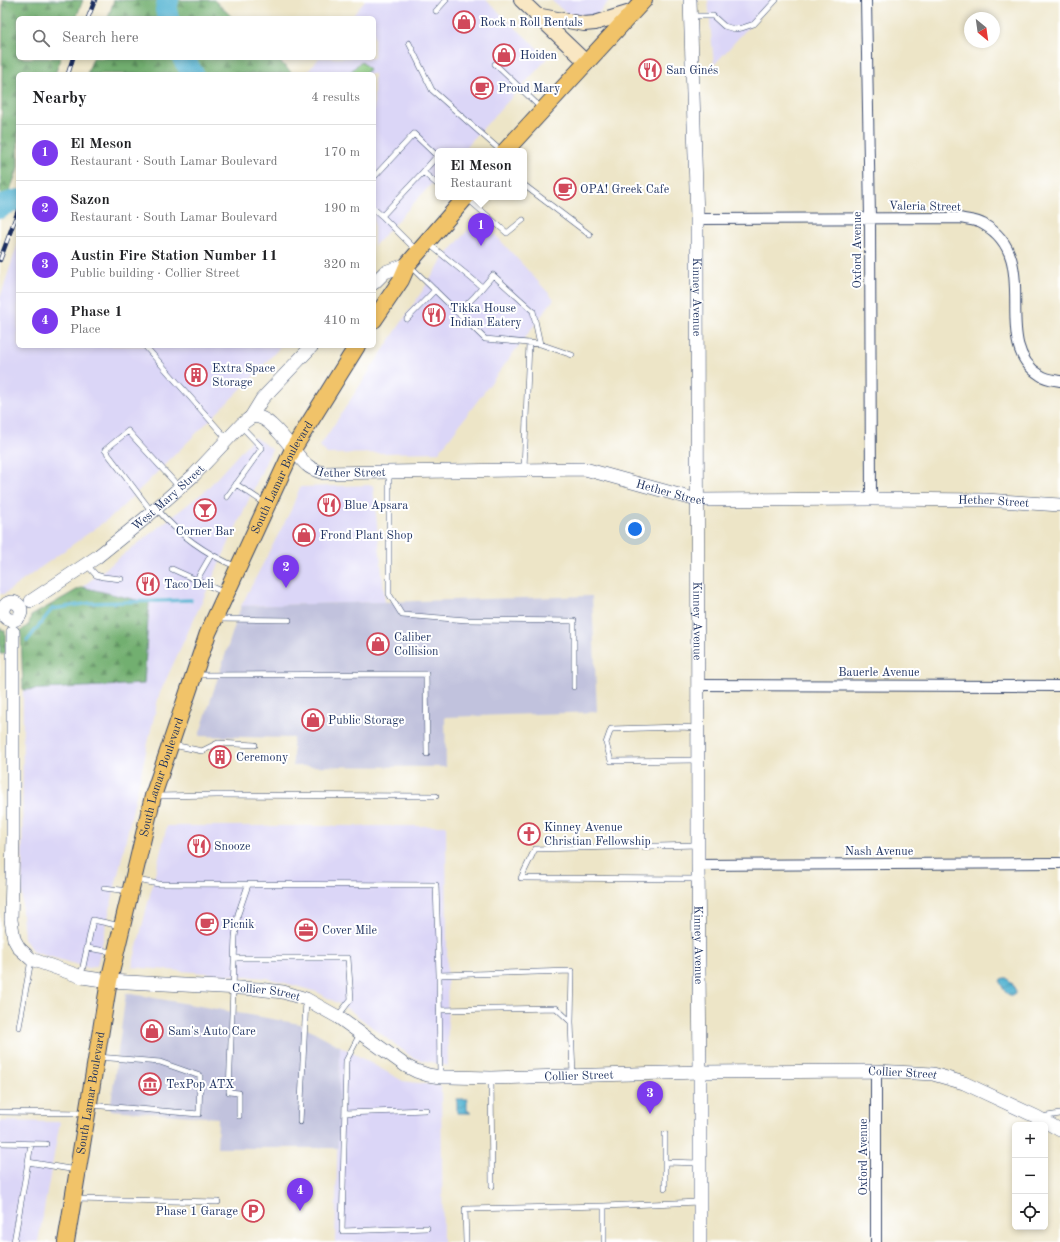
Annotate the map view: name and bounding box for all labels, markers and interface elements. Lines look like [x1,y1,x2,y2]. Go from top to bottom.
shop icon: Rock n Roll Rentals [451,9,477,35]
north arrow [964,12,1000,48]
search box [16,16,376,60]
place label: Rock n Roll Rentals [480,17,583,29]
icon: search [30,27,52,49]
text: Search here [62,31,139,46]
shop icon: Hoiden [491,42,517,68]
place label: Hoiden [520,50,557,62]
restaurant icon: San Ginés [637,57,663,83]
place label: San Ginés [666,65,718,77]
cafe icon: Proud Mary [469,75,495,101]
place label: Proud Mary [498,83,561,95]
text: Nearby [32,90,87,107]
text: 4 results [311,91,360,104]
text: El Meson [70,137,132,152]
text: 1 [41,146,49,159]
text: 170 m [323,146,360,159]
popup [435,148,527,200]
text: Restaurant · South Lamar Boulevard [70,155,278,168]
text: El Meson [450,159,512,174]
cafe icon: OPA! Greek Cafe [552,176,578,202]
text: Restaurant [450,177,512,190]
place label: OPA! Greek Cafe [580,184,670,196]
text: Sazon [70,193,110,208]
street label: Valeria Street [889,200,961,214]
text: 2 [41,202,49,215]
text: 190 m [323,202,360,215]
text: Restaurant · South Lamar Boulevard [70,211,278,224]
street label: Oxford Avenue [852,211,864,289]
pin: 1 [468,213,494,246]
text: Austin Fire Station Number 11 [70,249,278,264]
text: 3 [41,258,49,271]
text: 320 m [323,258,360,271]
street label: Kinney Avenue [690,258,702,337]
text: Public building · Collier Street [70,267,240,280]
restaurant icon: Tikka House Indian Eatery [421,302,447,328]
place label: Tikka House Indian Eatery [450,303,522,329]
text: Phase 1 [70,305,123,320]
text: 4 [41,314,49,327]
text: 410 m [323,314,360,327]
text: Place [70,323,100,336]
building icon: Extra Space Storage [183,362,209,388]
place label: Extra Space Storage [212,363,276,389]
street label: South Lamar Boulevard [250,419,316,536]
street label: West Mary Street [130,463,207,533]
street label: Hether Street [312,465,386,480]
street label: Hether Street [634,478,705,507]
restaurant icon: Blue Apsara [316,492,342,518]
street label: Hether Street [958,495,1030,510]
bar icon: Corner Bar [192,497,218,523]
place label: Blue Apsara [344,500,408,512]
your location [625,519,645,539]
shop icon: Frond Plant Shop [291,522,317,548]
place label: Corner Bar [176,526,234,538]
place label: Frond Plant Shop [320,530,413,542]
pin: 2 [273,555,299,588]
restaurant icon: Taco Deli [135,571,161,597]
place label: Taco Deli [164,579,214,591]
street label: Kinney Avenue [691,582,703,661]
shop icon: Caliber Collision [365,631,391,657]
place label: Caliber Collision [394,632,439,658]
street label: Bauerle Avenue [838,667,920,679]
shop icon: Public Storage [300,707,326,733]
place label: Public Storage [328,715,405,727]
street label: South Lamar Boulevard [138,716,186,838]
building icon: Ceremony [207,744,233,770]
place label: Ceremony [236,752,289,764]
church icon: Kinney Avenue Christian Fellowship [516,821,542,847]
place label: Kinney Avenue Christian Fellowship [544,822,651,848]
restaurant icon: Snooze [186,833,212,859]
place label: Snooze [214,841,251,853]
street label: Nash Avenue [845,846,914,858]
street label: Kinney Avenue [691,905,704,985]
cafe icon: Picnik [194,911,220,937]
office icon: Cover Mile [293,917,319,943]
place label: Picnik [222,919,255,931]
place label: Cover Mile [322,925,378,937]
street label: Collier Street [232,983,302,1004]
shop icon: Sam's Auto Care [139,1018,165,1044]
place label: Sam's Auto Care [168,1026,256,1038]
street label: South Lamar Boulevard [76,1031,108,1155]
street label: Collier Street [868,1066,939,1082]
street label: Collier Street [544,1069,614,1083]
museum icon: TexPop ATX [137,1071,163,1097]
place label: TexPop ATX [166,1079,234,1091]
pin: 3 [637,1081,663,1114]
street label: Oxford Avenue [858,1118,870,1196]
map controls [1012,1122,1048,1230]
button: + [1012,1122,1048,1158]
button: − [1012,1158,1048,1194]
pin: 4 [287,1178,313,1211]
button: locate [1012,1194,1048,1230]
parking icon: Phase 1 Garage [240,1198,266,1224]
place label: Phase 1 Garage [156,1206,238,1218]

